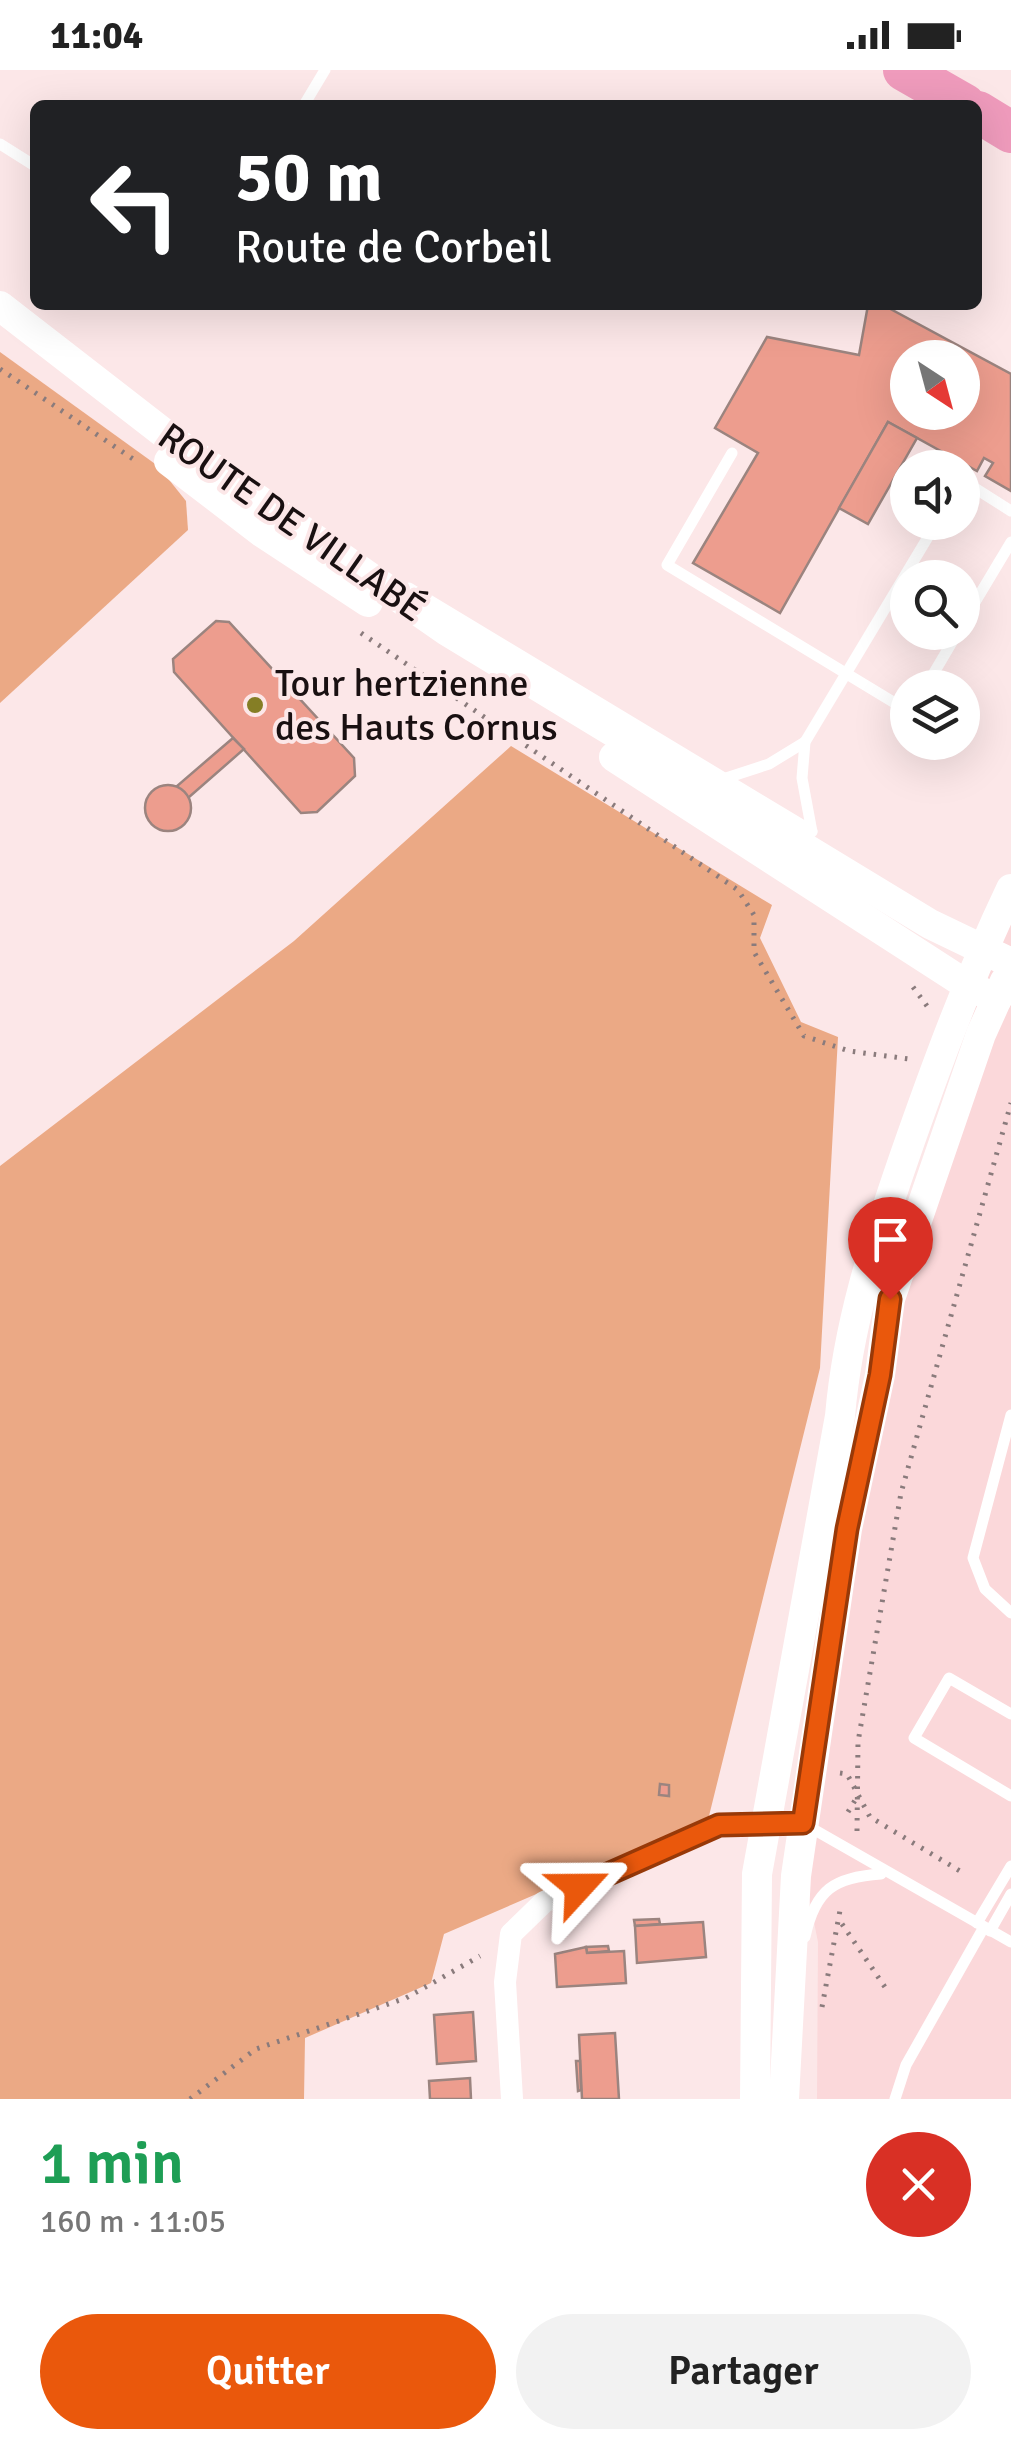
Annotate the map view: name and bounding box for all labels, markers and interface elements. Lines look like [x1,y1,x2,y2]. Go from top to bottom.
text: 11:04 [50,12,143,59]
text: 50 m [235,134,383,220]
icon: left [70,140,200,270]
text: Route de Corbeil [235,220,552,275]
north arrow [890,340,980,430]
map controls [890,340,980,760]
street label: ROUTE DE VILLABÉ [149,413,434,632]
button: sound [890,450,980,540]
button: search [890,560,980,650]
place label: Tour hertzienne des Hauts Cornus [275,660,558,751]
button: layers [890,670,980,760]
marker: Tour hertzienne des Hauts Cornus [244,694,266,716]
pin [848,1197,933,1300]
icon: arrive [863,1212,918,1267]
position arrow [527,1835,631,1939]
text: 1 min [40,2127,184,2201]
button: close [866,2132,971,2237]
text: 160 m · 11:05 [40,2202,226,2241]
button: Quitter [40,2314,496,2429]
button: Partager [516,2314,971,2429]

